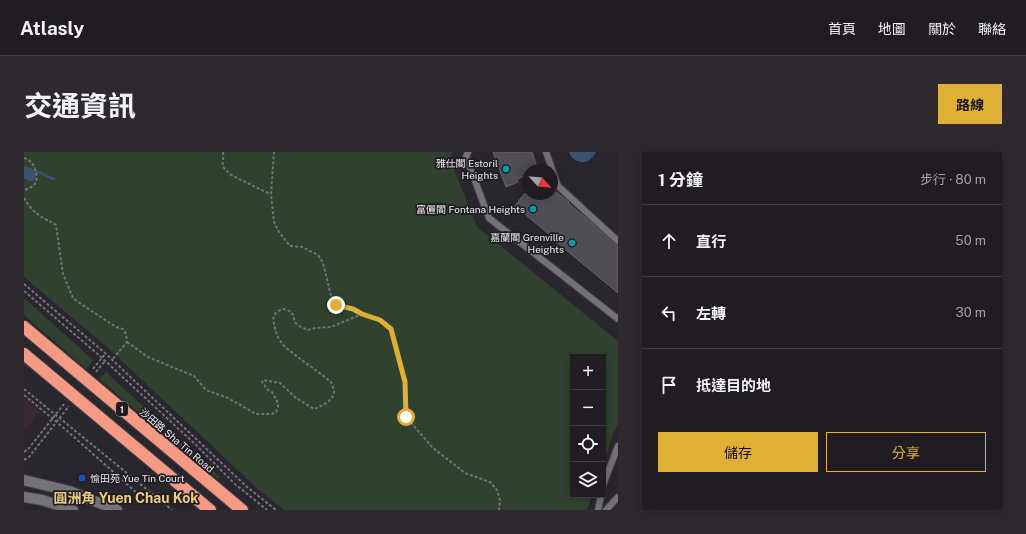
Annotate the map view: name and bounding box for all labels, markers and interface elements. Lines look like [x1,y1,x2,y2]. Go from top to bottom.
text: Atlasly [20,17,84,39]
text: 首頁 [828,21,856,37]
text: 地圖 [878,21,906,37]
text: 關於 [928,21,956,37]
text: 聯絡 [978,21,1006,37]
button: 路線 [938,84,1002,124]
text: 交通資訊 [24,89,136,122]
place label: 雅仕閣 Estoril Heights [436,157,498,181]
marker: 雅仕閣 Estoril Heights [501,164,511,174]
north arrow [522,164,558,200]
text: 1 分鐘 [658,170,703,190]
text: 步行 · 80 m [920,172,986,187]
place label: 富儷閣 Fontana Heights [416,203,525,215]
marker: 富儷閣 Fontana Heights [528,204,538,214]
icon: ahead [658,230,680,252]
place label: 嘉蘭閣 Grenville Heights [490,231,564,255]
text: 直行 [696,233,726,250]
text: 50 m [955,233,986,248]
marker: 嘉蘭閣 Grenville Heights [567,238,577,248]
route end [327,296,345,314]
icon: left [658,302,680,324]
text: 左轉 [696,305,726,322]
text: 30 m [956,305,986,320]
map controls [570,354,606,498]
button: + [570,354,606,390]
icon: arrive [658,374,680,396]
text: 抵達目的地 [696,377,771,394]
button: − [570,390,606,426]
road number: 1 [116,402,128,416]
street label: 沙田路 Sha Tin Road [137,405,217,475]
route start [397,408,415,426]
button: locate [570,426,606,462]
button: 儲存 [658,432,818,472]
button: 分享 [826,432,986,472]
button: layers [570,462,606,498]
place label: 愉田苑 Yue Tin Court [90,472,185,484]
marker: 愉田苑 Yue Tin Court [77,473,87,483]
district label: 圓洲角 Yuen Chau Kok [54,490,198,506]

